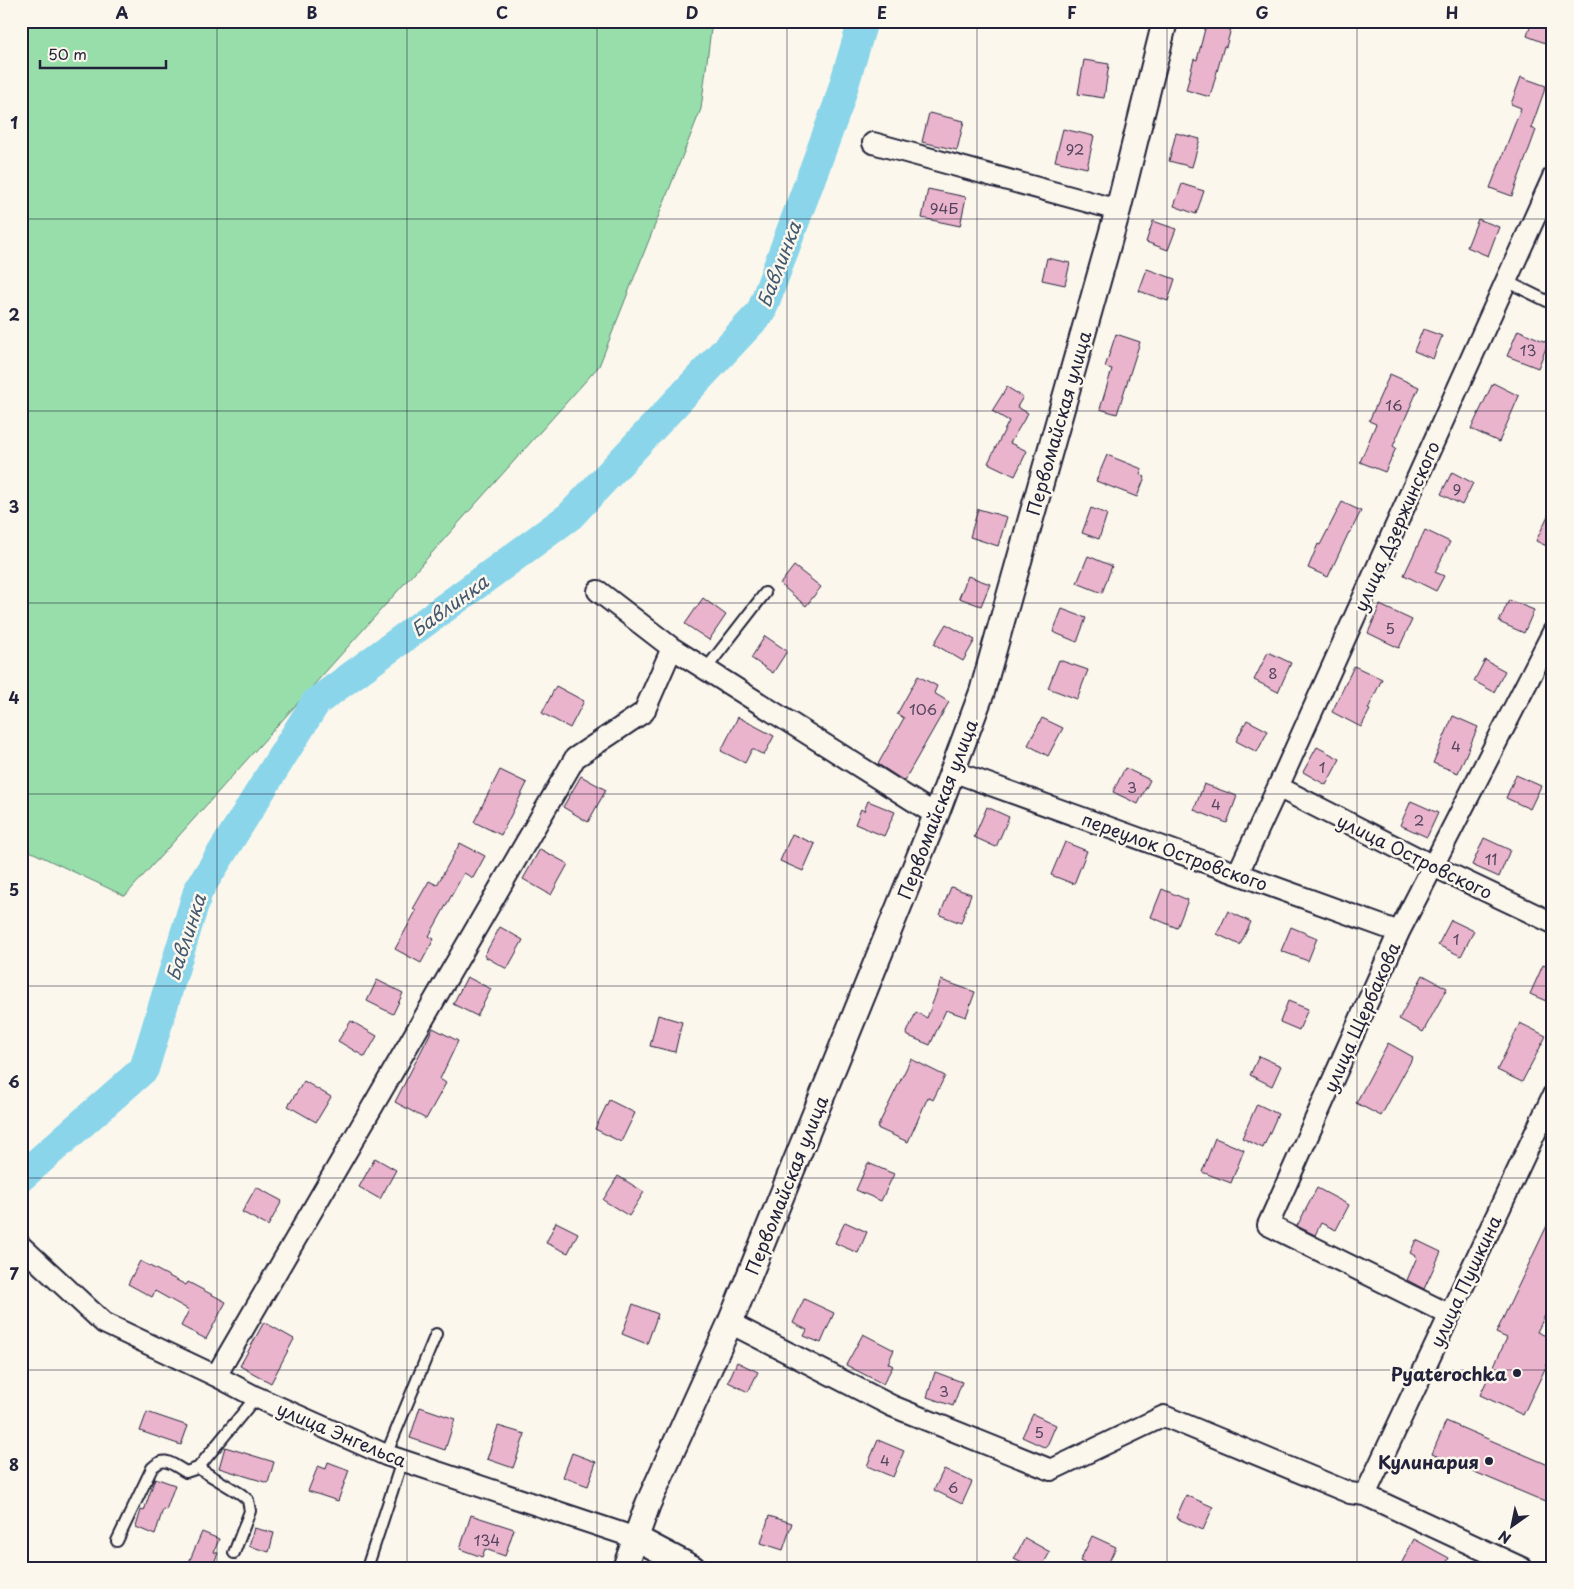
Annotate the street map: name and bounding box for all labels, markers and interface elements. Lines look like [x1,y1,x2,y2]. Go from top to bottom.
text: A [116,0,129,24]
text: B [307,0,318,24]
text: C [496,0,508,24]
text: D [686,0,698,24]
text: E [877,0,887,24]
text: F [1067,0,1077,24]
text: G [1255,0,1269,24]
text: H [1446,0,1458,24]
scale bar [40,38,166,70]
text: 50 m [48,42,87,65]
text: 1 [10,110,18,134]
house number: 92 [1066,137,1084,160]
house number: 94Б [930,196,958,219]
water label: Бавлинка [749,216,808,311]
text: 2 [8,302,20,326]
street label: Первомайская улица [1019,327,1097,518]
house number: 13 [1520,338,1536,361]
house number: 16 [1385,393,1403,416]
street label: улица Дзержинского [1346,436,1446,616]
house number: 9 [1453,477,1461,500]
text: 3 [9,494,19,518]
water label: Бавлинка [405,567,494,643]
house number: 5 [1385,616,1395,639]
house number: 8 [1268,661,1278,684]
text: 4 [9,685,20,709]
house number: 106 [909,697,937,720]
street label: Первомайская улица [890,714,984,903]
house number: 4 [1451,734,1461,757]
house number: 1 [1319,755,1325,778]
house number: 3 [1127,775,1137,798]
house number: 4 [1211,792,1221,815]
street label: переулок Островского [1078,805,1272,897]
street label: улица Островского [1333,807,1497,905]
house number: 2 [1414,808,1424,831]
house number: 11 [1485,847,1497,870]
text: 5 [9,877,19,901]
water label: Бавлинка [158,889,213,984]
house number: 1 [1453,927,1459,950]
street label: улица Щербакова [1316,937,1407,1097]
text: 6 [8,1069,20,1093]
street label: Первомайская улица [738,1091,835,1279]
street label: улица Пушкина [1423,1210,1508,1351]
text: 7 [9,1261,19,1285]
place label: Pyaterochka [1391,1360,1507,1387]
marker: Pyaterochka [1511,1367,1523,1379]
house number: 3 [939,1379,949,1402]
street label: улица Энгельса [273,1394,412,1474]
house number: 5 [1034,1420,1044,1443]
house number: 4 [880,1448,890,1471]
place label: Кулинария [1378,1448,1479,1475]
text: 8 [9,1452,19,1476]
marker: Кулинария [1483,1455,1495,1467]
house number: 6 [948,1475,958,1498]
north arrow [1486,1502,1536,1552]
text: N [1494,1525,1515,1549]
house number: 134 [474,1528,500,1551]

